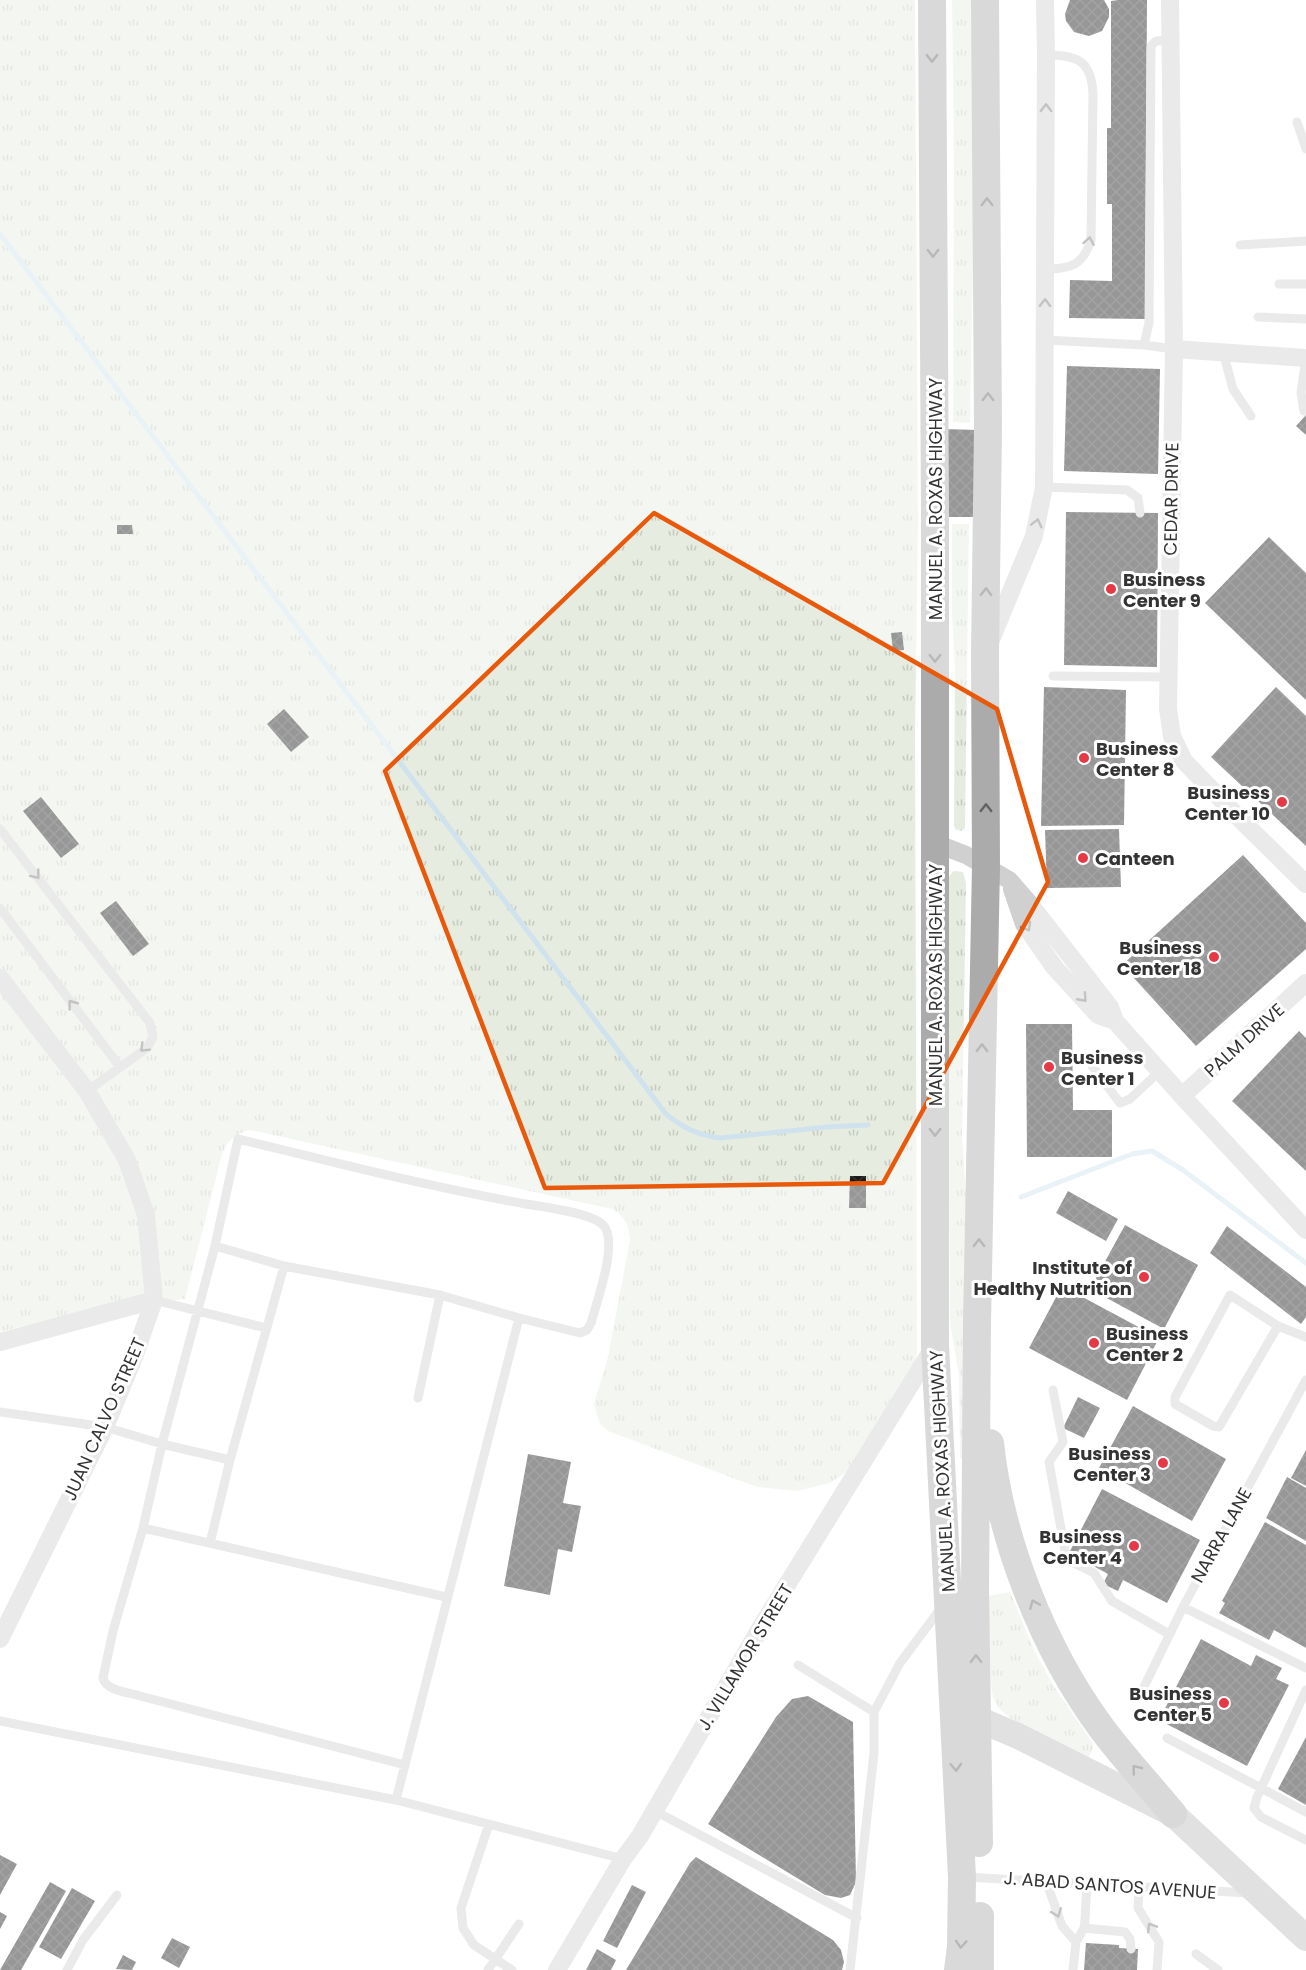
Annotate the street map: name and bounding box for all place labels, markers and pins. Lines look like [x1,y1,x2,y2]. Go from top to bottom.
place label: Business Center 9 [1123,567,1206,613]
marker: Business Center 9 [1104,582,1118,596]
place label: Business Center 8 [1096,736,1179,782]
marker: Business Center 8 [1077,751,1091,765]
place label: Business Center 10 [1185,780,1270,826]
marker: Business Center 10 [1275,795,1289,809]
place label: Canteen [1095,846,1175,871]
marker: Canteen [1076,851,1090,865]
place label: Business Center 18 [1117,935,1202,981]
marker: Business Center 18 [1207,950,1221,964]
place label: Business Center 1 [1061,1045,1144,1091]
marker: Business Center 1 [1042,1060,1056,1074]
place label: Institute of Healthy Nutrition [973,1255,1133,1301]
marker: Institute of Healthy Nutrition [1137,1270,1151,1284]
place label: Business Center 2 [1106,1321,1189,1367]
marker: Business Center 2 [1087,1336,1101,1350]
place label: Business Center 3 [1068,1441,1151,1487]
marker: Business Center 3 [1156,1456,1170,1470]
place label: Business Center 4 [1039,1524,1122,1570]
marker: Business Center 4 [1127,1539,1141,1553]
place label: Business Center 5 [1129,1681,1212,1727]
marker: Business Center 5 [1217,1696,1231,1710]

